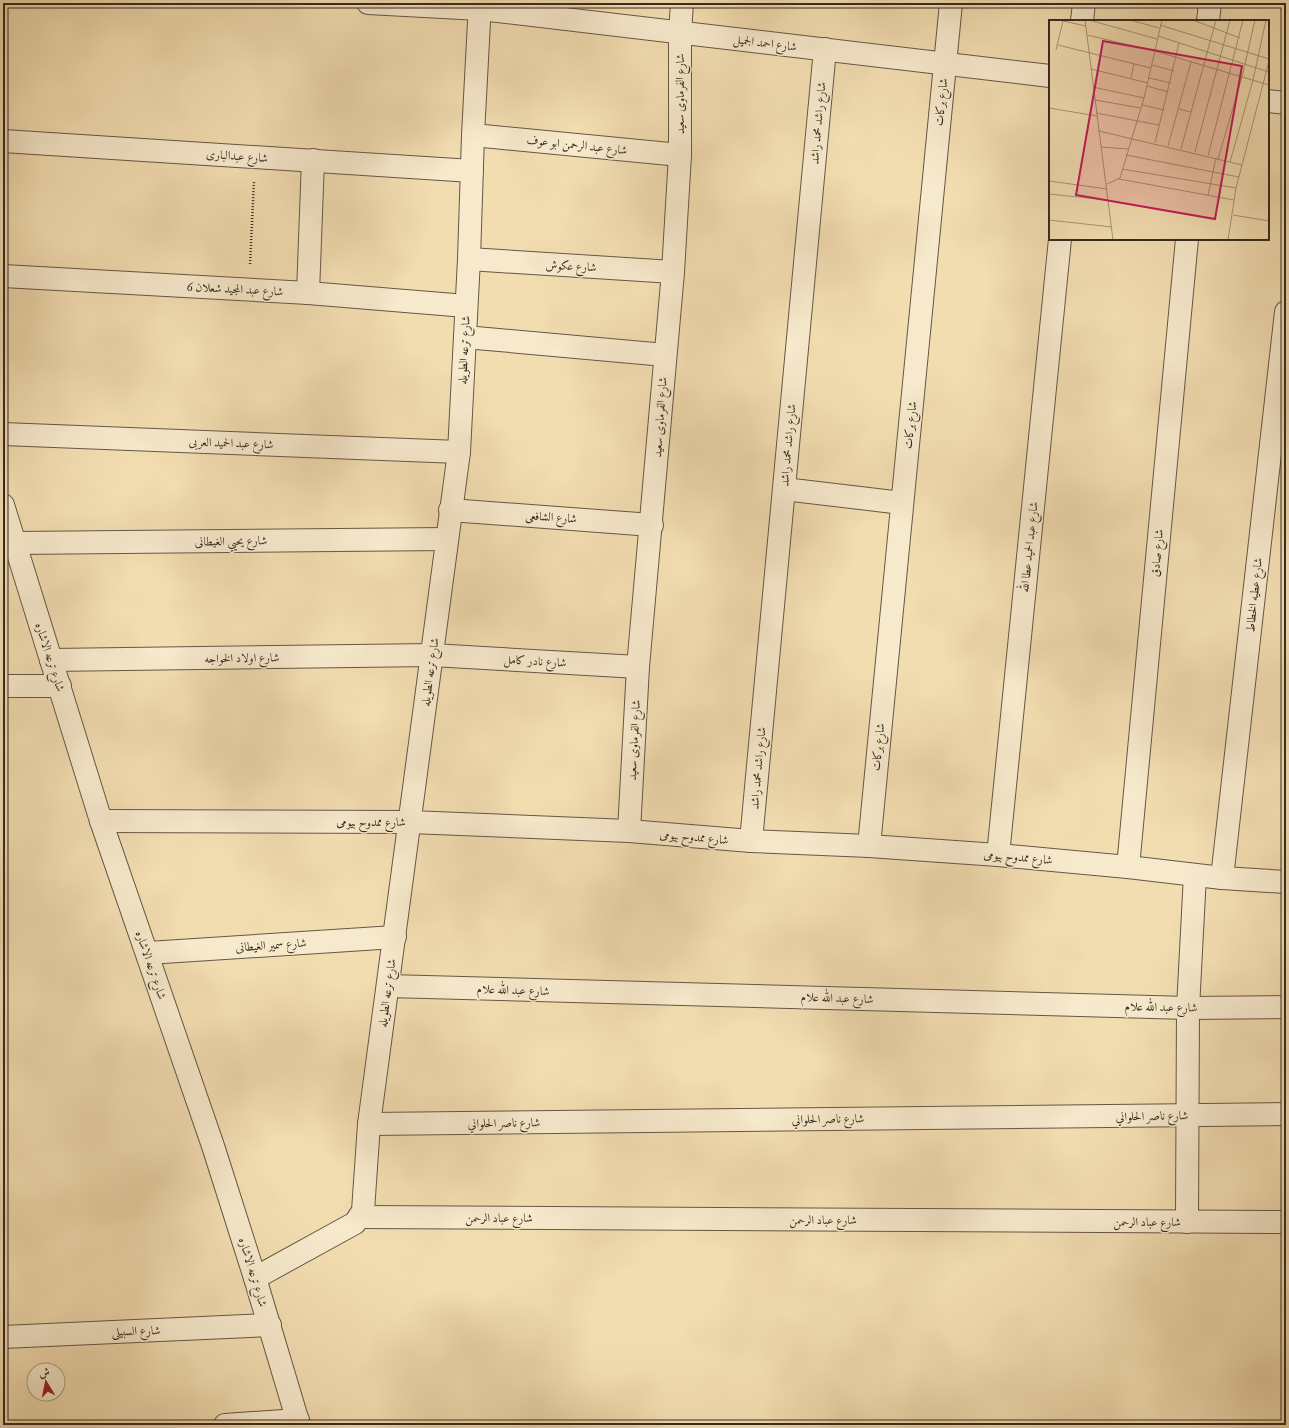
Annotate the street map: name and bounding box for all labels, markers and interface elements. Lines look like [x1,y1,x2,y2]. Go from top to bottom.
inset map [1049,20,1269,240]
street label: شارع احمد الجميل [732,32,798,58]
street label: شارع الفرماوى سعيد [673,54,691,134]
street label: شارع بركات [932,77,954,127]
street label: شارع راشد محمد راشد [807,81,833,165]
street label: شارع عبد الرحمن ابو عوف [526,133,628,161]
street label: شارع عبدالبارى [205,147,269,169]
street label: شارع عكوش [545,258,597,278]
street label: شارع عبد المجيد شعلان 6 [186,279,284,303]
street label: شارع ترعه الطويله [455,315,477,385]
street label: شارع الفرماوى سعيد [650,376,674,458]
street label: شارع بركات [901,400,923,450]
street label: شارع راشد محمد راشد [777,403,803,487]
street label: شارع عبد الحميد العربى [188,435,274,455]
street label: شارع عبد الحميد عطا الله [1014,501,1045,593]
street label: شارع الشافعى [524,508,578,530]
street label: شارع صادق [1148,528,1170,578]
street label: شارع يحيي الغيطانى [195,533,268,554]
street label: شارع عطيه الخطاط [1243,557,1269,633]
street label: شارع ترعه الاشاره [28,621,68,695]
street label: شارع ترعه الطويله [418,637,446,708]
street label: شارع اولاد الخواجه [204,650,280,670]
street label: شارع نادر كامل [503,652,567,674]
street label: شارع الفرماوى سعيد [625,699,647,781]
street label: شارع بركات [869,722,891,772]
street label: شارع راشد محمد راشد [747,726,773,810]
street label: شارع ممدوح بيومى [336,815,406,833]
street label: شارع ممدوح بيومى [659,827,729,851]
street label: شارع ممدوح بيومى [983,847,1053,871]
street label: شارع ترعه الاشاره [129,929,169,1003]
street label: شارع سمير الغيطانى [235,936,307,958]
street label: شارع ترعه الطويله [375,958,403,1029]
street label: شارع عبد الله علام [476,979,550,1002]
street label: شارع عبد الله علام [800,987,874,1010]
street label: شارع عبد الله علام [1124,996,1198,1019]
street label: شارع ناصر الحلواني [1116,1108,1189,1128]
street label: شارع ناصر الحلواني [792,1111,865,1131]
street label: شارع ناصر الحلواني [468,1115,541,1135]
street label: شارع عباد الرحمن [465,1211,533,1229]
street label: شارع عباد الرحمن [789,1213,857,1231]
street label: شارع عباد الرحمن [1113,1215,1181,1233]
street label: شارع ترعه الاشاره [232,1236,270,1310]
street label: شارع السبيلى [111,1323,161,1343]
north arrow [26,1362,66,1402]
text: ش [38,1365,51,1380]

